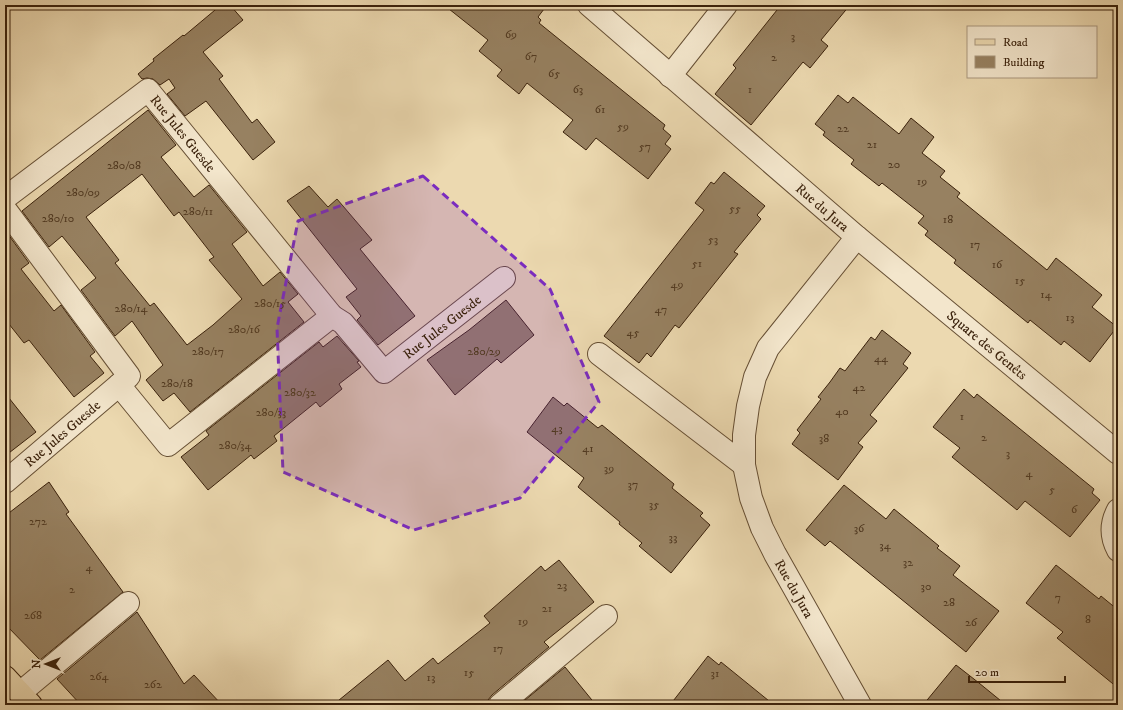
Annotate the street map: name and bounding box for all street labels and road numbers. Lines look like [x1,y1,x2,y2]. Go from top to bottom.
street label: Rue Jules Guesde [146,92,219,176]
street label: Rue du Jura [792,180,852,236]
street label: Rue Jules Guesde [400,291,485,364]
street label: Square des Genêts [943,307,1031,384]
street label: Rue Jules Guesde [21,397,105,472]
street label: Rue du Jura [770,556,817,622]

